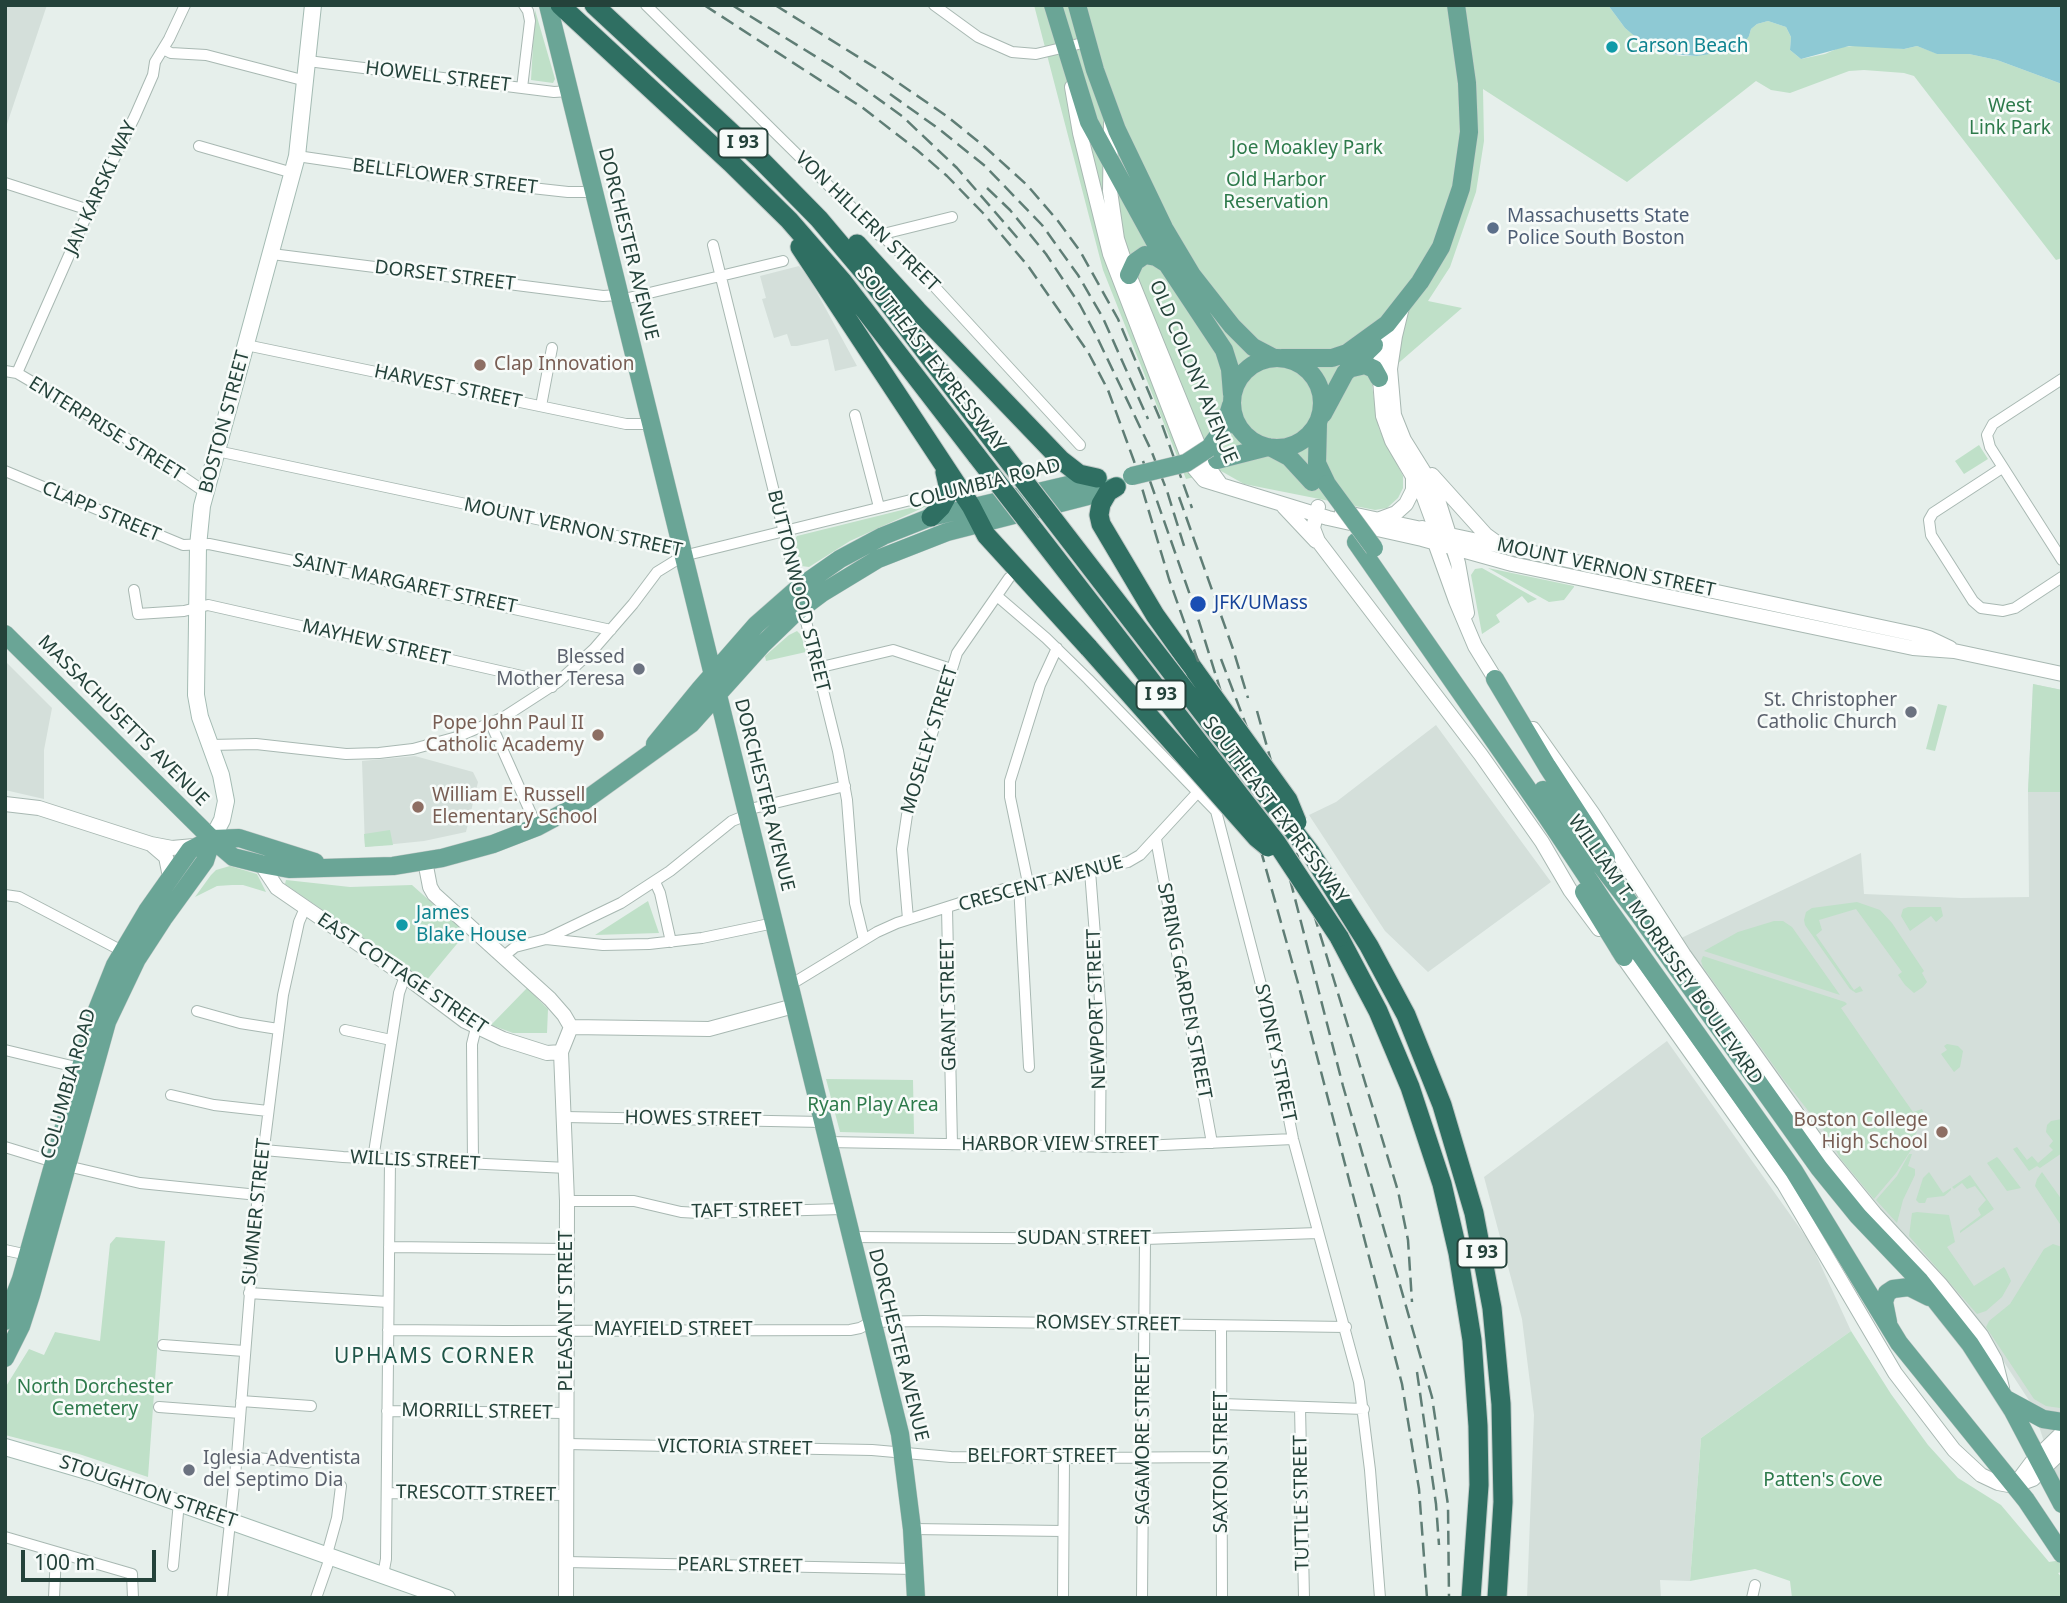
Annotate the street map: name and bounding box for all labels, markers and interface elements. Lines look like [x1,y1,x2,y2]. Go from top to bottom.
place label: Carson Beach [1626,36,1748,58]
marker: Carson Beach [1604,39,1620,55]
street label: HOWELL STREET [364,57,512,97]
park label: West Link Park [1969,96,2051,140]
street label: JAN KARSKI WAY [60,118,142,258]
road number: I 93 [718,128,768,158]
park label: Joe Moakley Park [1231,138,1383,160]
street label: DORCHESTER AVENUE [593,145,663,343]
street label: VON HILLERN STREET [790,147,944,297]
street label: BELLFLOWER STREET [351,154,539,200]
park label: Old Harbor Reservation [1223,170,1329,214]
place label: Massachusetts State Police South Boston [1507,206,1689,250]
marker: Massachusetts State Police South Boston [1485,220,1501,236]
street label: DORSET STREET [373,256,517,296]
street label: SOUTHEAST EXPRESSWAY [852,262,1010,456]
street label: OLD COLONY AVENUE [1144,277,1242,467]
street label: BOSTON STREET [195,348,255,496]
place label: Clap Innovation [494,354,635,376]
marker: Clap Innovation [472,357,488,373]
street label: HARVEST STREET [372,360,524,414]
street label: ENTERPRISE STREET [24,372,188,486]
street label: COLUMBIA ROAD [907,454,1063,514]
street label: CLAPP STREET [38,477,164,547]
street label: BUTTONWOOD STREET [762,488,834,694]
street label: MOUNT VERNON STREET [462,494,684,562]
street label: MOUNT VERNON STREET [1495,534,1717,602]
street label: SAINT MARGARET STREET [291,549,519,619]
place label: JFK/UMass [1214,593,1308,615]
marker: JFK/UMass [1188,594,1208,614]
street label: MAYHEW STREET [300,615,452,671]
street label: MASSACHUSETTS AVENUE [33,631,213,811]
place label: Blessed Mother Teresa [496,647,625,691]
marker: Blessed Mother Teresa [631,661,647,677]
street label: MOSELEY STREET [897,663,963,817]
road number: I 93 [1136,680,1186,710]
place label: St. Christopher Catholic Church [1757,690,1897,734]
street label: DORCHESTER AVENUE [729,696,799,894]
marker: St. Christopher Catholic Church [1903,704,1919,720]
street label: SOUTHEAST EXPRESSWAY [1197,712,1353,908]
place label: Pope John Paul II Catholic Academy [426,713,584,757]
marker: Pope John Paul II Catholic Academy [590,727,606,743]
place label: William E. Russell Elementary School [432,785,598,829]
marker: William E. Russell Elementary School [410,799,426,815]
street label: WILLIAM T. MORRISSEY BOULEVARD [1563,811,1767,1089]
street label: CRESCENT AVENUE [956,851,1126,917]
street label: SPRING GARDEN STREET [1152,881,1216,1101]
place label: James Blake House [416,903,527,947]
street label: EAST COTTAGE STREET [313,909,491,1039]
marker: James Blake House [394,917,410,933]
street label: NEWPORT STREET [1083,928,1111,1090]
street label: GRANT STREET [936,939,962,1071]
street label: SYDNEY STREET [1249,982,1301,1124]
street label: COLUMBIA ROAD [37,1006,101,1162]
park label: Ryan Play Area [807,1095,939,1117]
street label: HOWES STREET [624,1106,762,1132]
place label: Boston College High School [1794,1110,1928,1154]
marker: Boston College High School [1934,1124,1950,1140]
street label: HARBOR VIEW STREET [961,1134,1159,1156]
street label: SUMNER STREET [238,1137,276,1287]
street label: WILLIS STREET [349,1146,481,1176]
street label: TAFT STREET [691,1199,803,1223]
street label: SUDAN STREET [1017,1228,1151,1250]
street label: PLEASANT STREET [556,1230,578,1392]
road number: I 93 [1458,1238,1506,1268]
street label: DORCHESTER AVENUE [863,1246,933,1444]
street label: ROMSEY STREET [1035,1311,1181,1337]
street label: MAYFIELD STREET [593,1319,753,1341]
district label: UPHAMS CORNER [336,1344,534,1370]
street label: SAGAMORE STREET [1133,1353,1155,1525]
park label: North Dorchester Cemetery [17,1377,173,1421]
street label: SAXTON STREET [1211,1391,1233,1533]
street label: MORRILL STREET [401,1399,553,1425]
street label: VICTORIA STREET [657,1435,813,1461]
street label: TUTTLE STREET [1289,1435,1315,1571]
street label: BELFORT STREET [967,1446,1117,1468]
place label: Iglesia Adventista del Septimo Dia [203,1448,361,1492]
street label: STOUGHTON STREET [56,1451,240,1533]
marker: Iglesia Adventista del Septimo Dia [181,1462,197,1478]
park label: Patten's Cove [1763,1470,1883,1492]
street label: TRESCOTT STREET [396,1481,556,1507]
scale bar [24,1536,159,1580]
text: 100 m [34,1548,95,1576]
street label: PEARL STREET [677,1554,803,1578]

